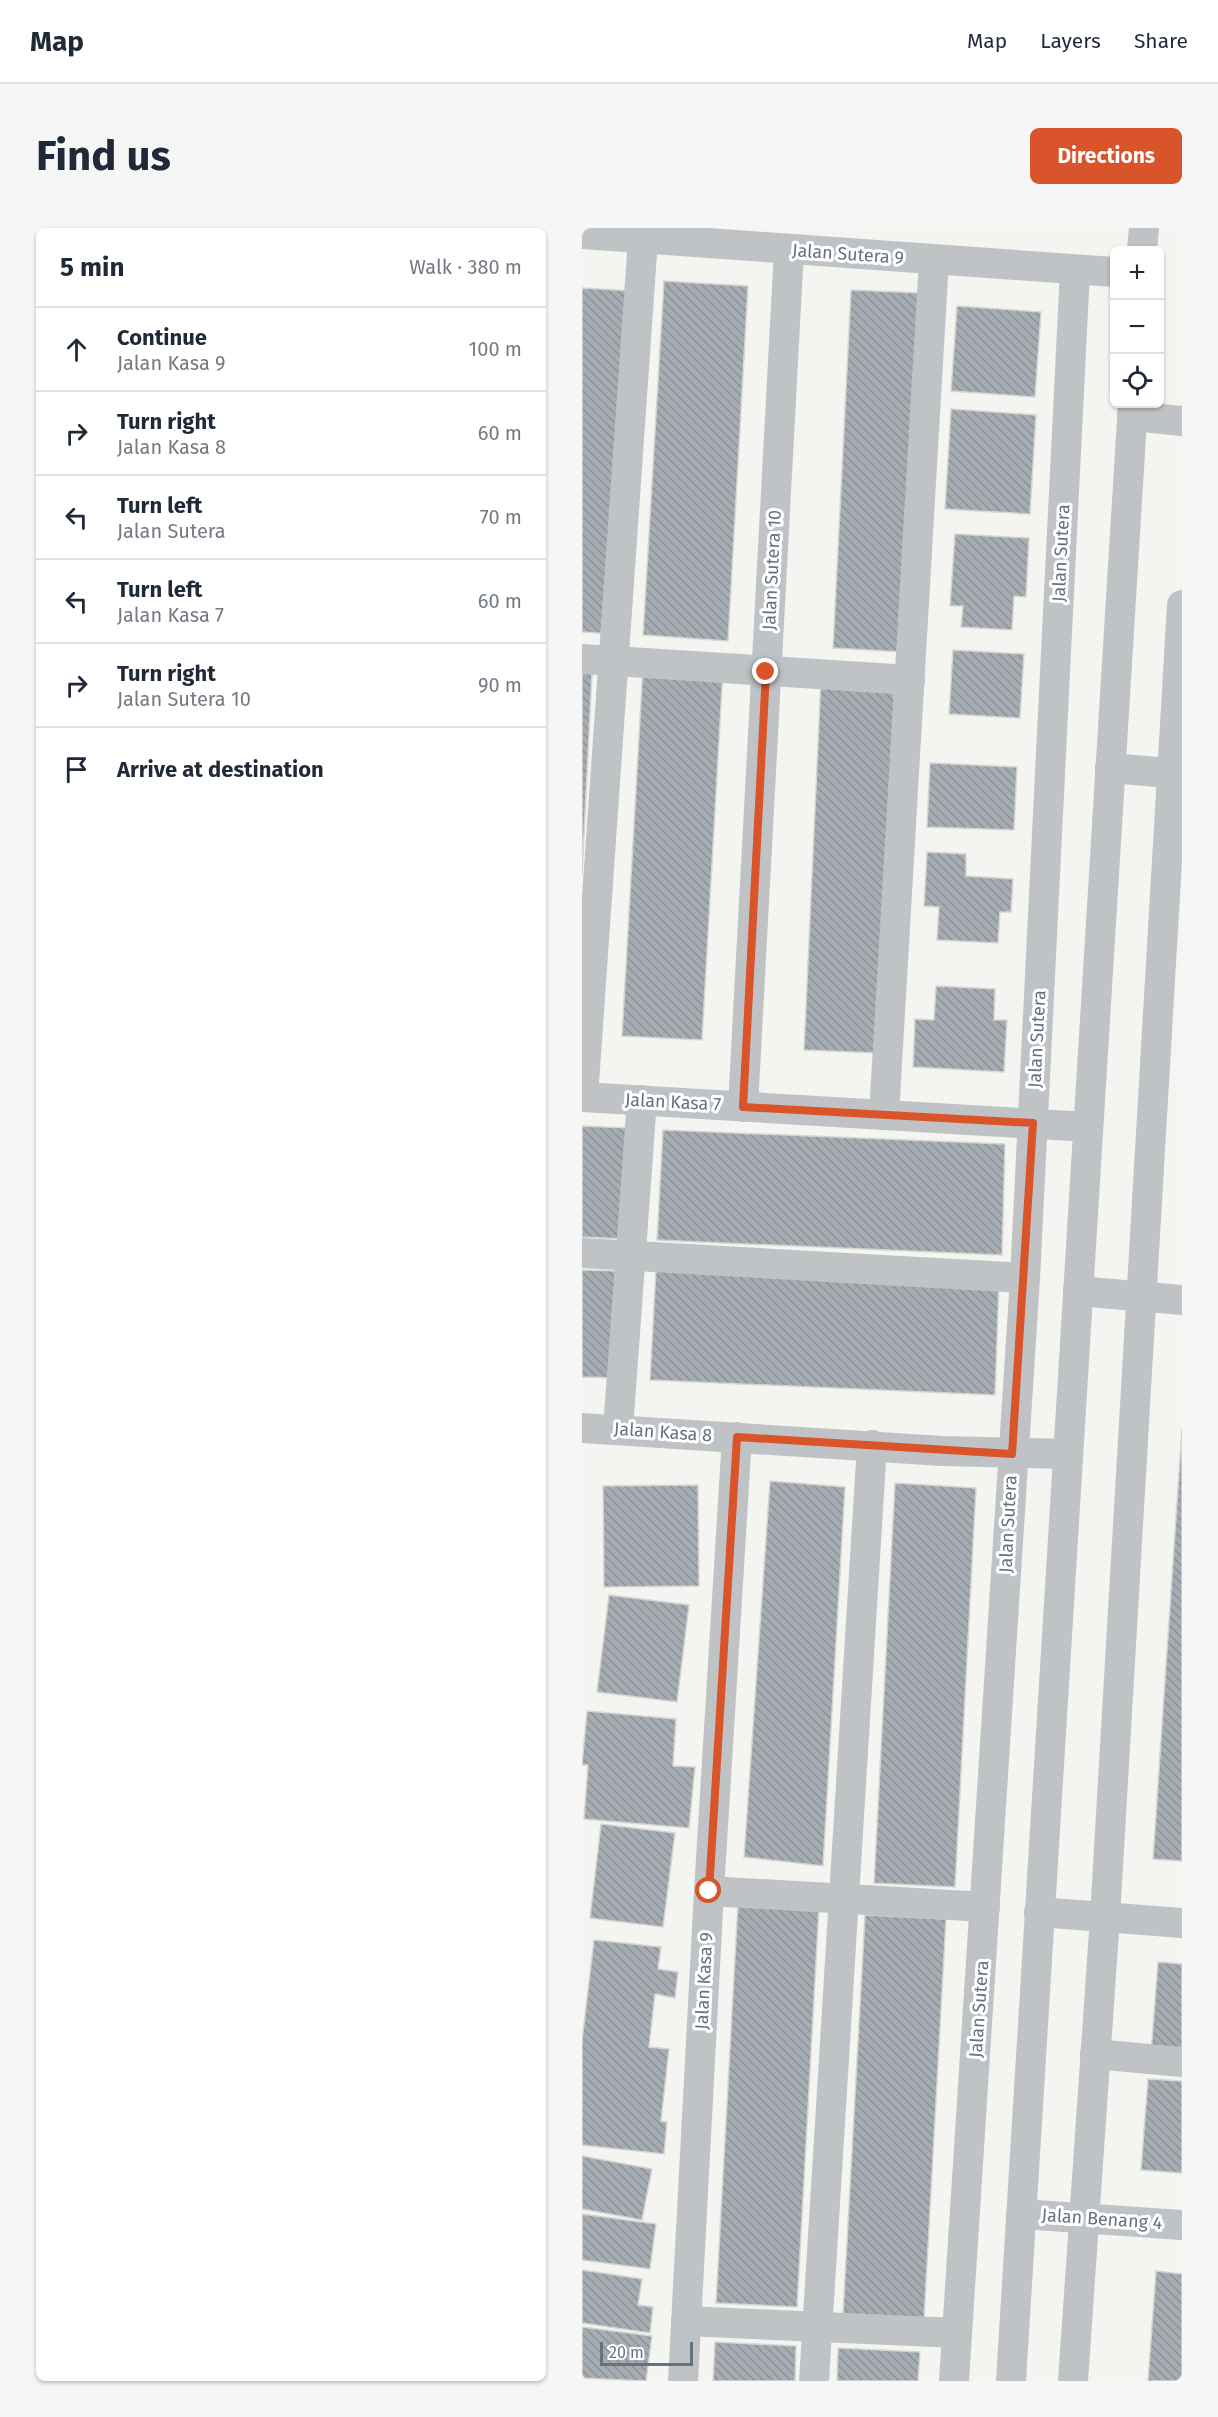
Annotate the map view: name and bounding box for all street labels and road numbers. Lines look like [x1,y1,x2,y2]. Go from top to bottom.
street label: Jalan Sutera 9 [791,239,905,269]
street label: Jalan Sutera [1047,504,1075,602]
street label: Jalan Sutera 10 [758,509,786,631]
street label: Jalan Sutera [1023,990,1051,1088]
street label: Jalan Kasa 7 [624,1088,722,1116]
street label: Jalan Kasa 8 [613,1418,713,1446]
street label: Jalan Sutera [994,1475,1022,1573]
street label: Jalan Kasa 9 [690,1932,718,2030]
street label: Jalan Sutera [965,1959,993,2059]
street label: Jalan Benang 4 [1041,2204,1163,2234]

